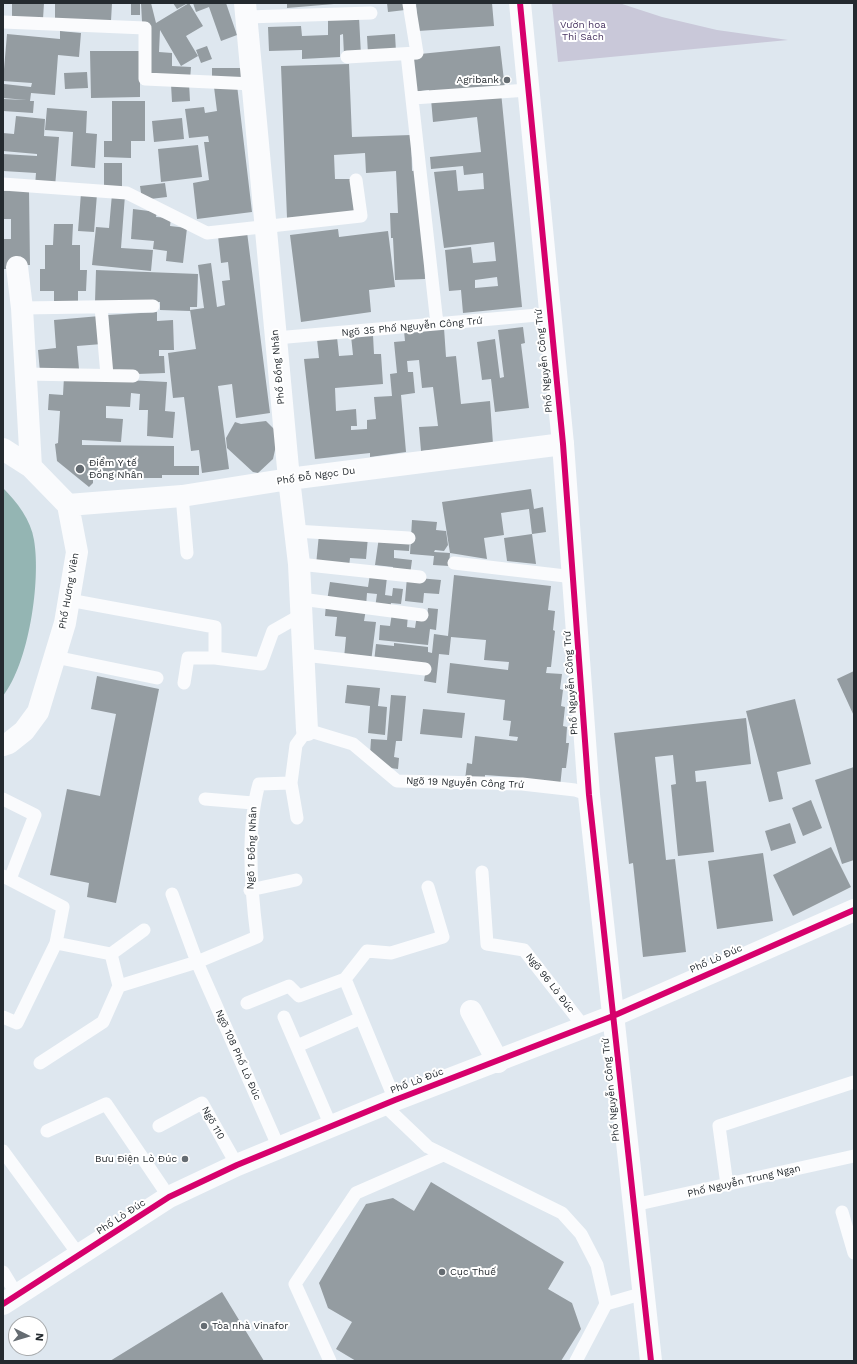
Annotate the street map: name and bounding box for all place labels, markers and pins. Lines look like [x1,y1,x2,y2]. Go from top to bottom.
place label: Agribank [457,74,499,86]
marker: Agribank [502,75,512,85]
place label: Điểm Y tế Đồng Nhân [89,457,143,480]
marker: Điểm Y tế Đồng Nhân [74,463,86,475]
place label: Bưu Điện Lò Đúc [95,1153,177,1165]
marker: Bưu Điện Lò Đúc [180,1154,190,1164]
place label: Cục Thuế [450,1266,496,1278]
marker: Cục Thuế [437,1267,447,1277]
place label: Tòa nhà Vinafor [212,1320,288,1332]
marker: Tòa nhà Vinafor [199,1321,209,1331]

